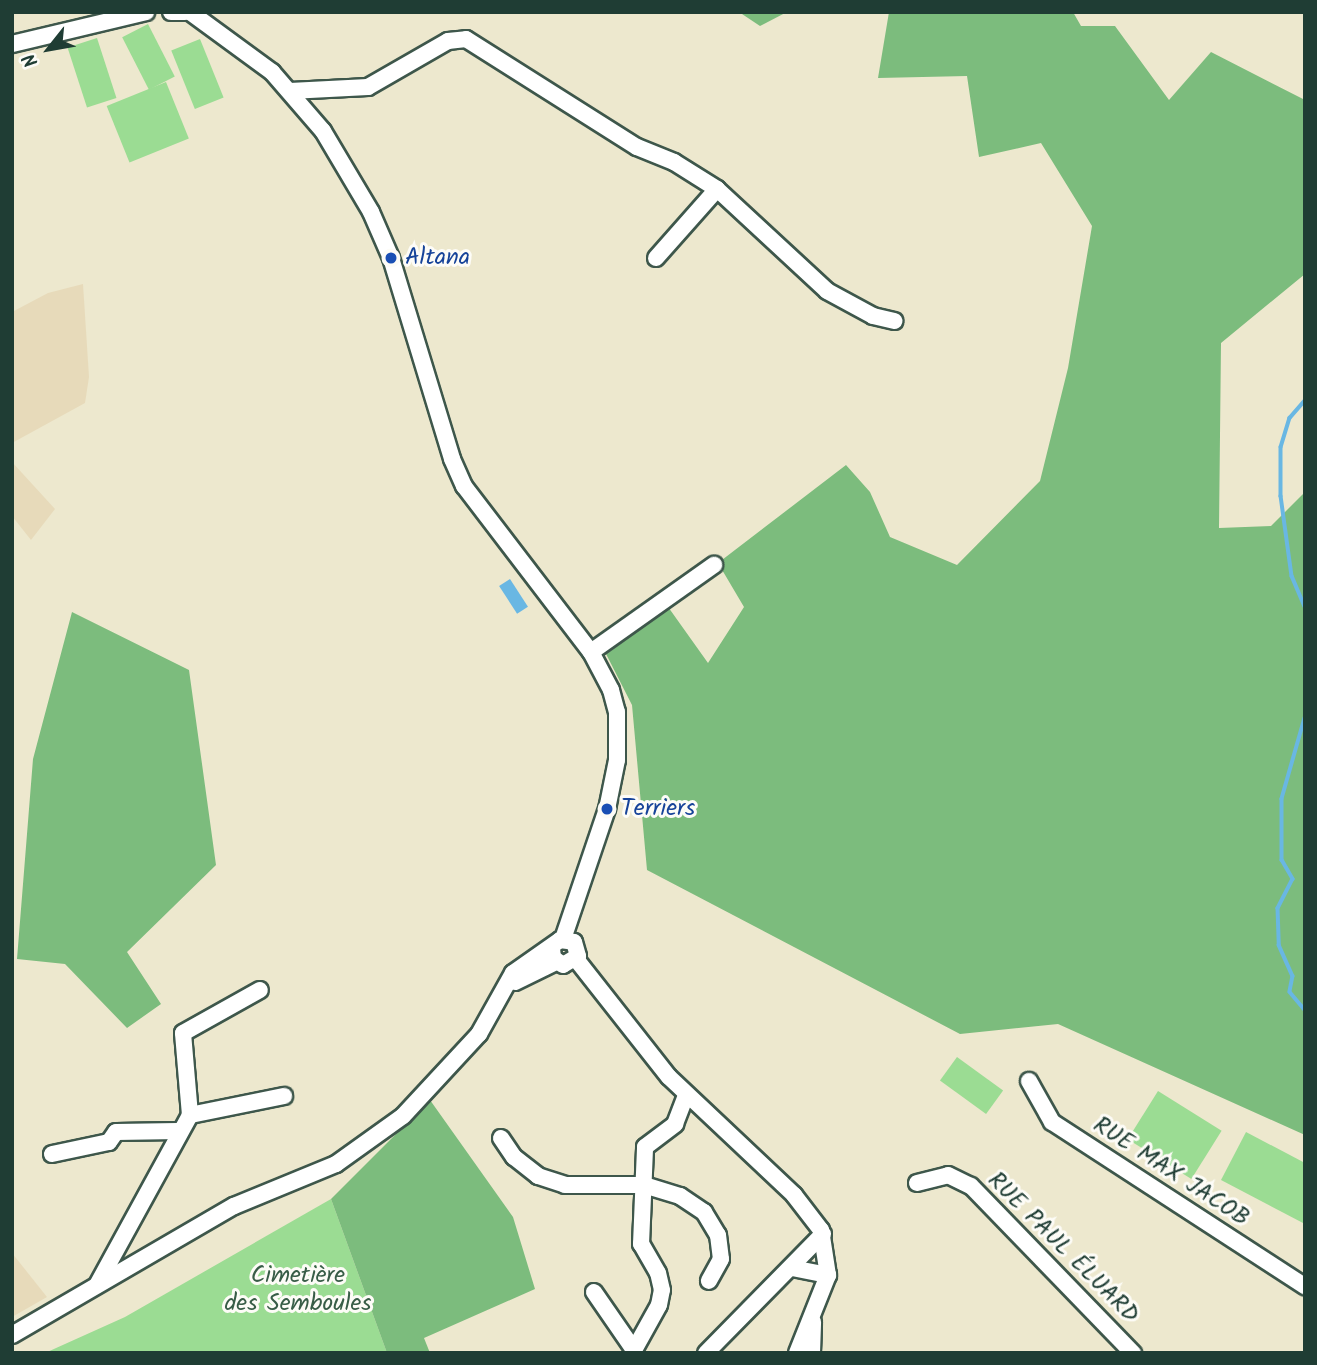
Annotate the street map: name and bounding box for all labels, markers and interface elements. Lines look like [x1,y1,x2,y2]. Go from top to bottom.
north arrow [14,14,84,84]
text: N [15,47,47,73]
place label: Altana [405,244,470,272]
marker: Altana [383,250,399,266]
place label: Terriers [621,795,695,823]
marker: Terriers [599,801,615,817]
street label: RUE MAX JACOB [1088,1111,1254,1233]
street label: RUE PAUL ÉLUARD [981,1166,1145,1330]
park label: Cimetière des Semboules [224,1262,372,1318]

